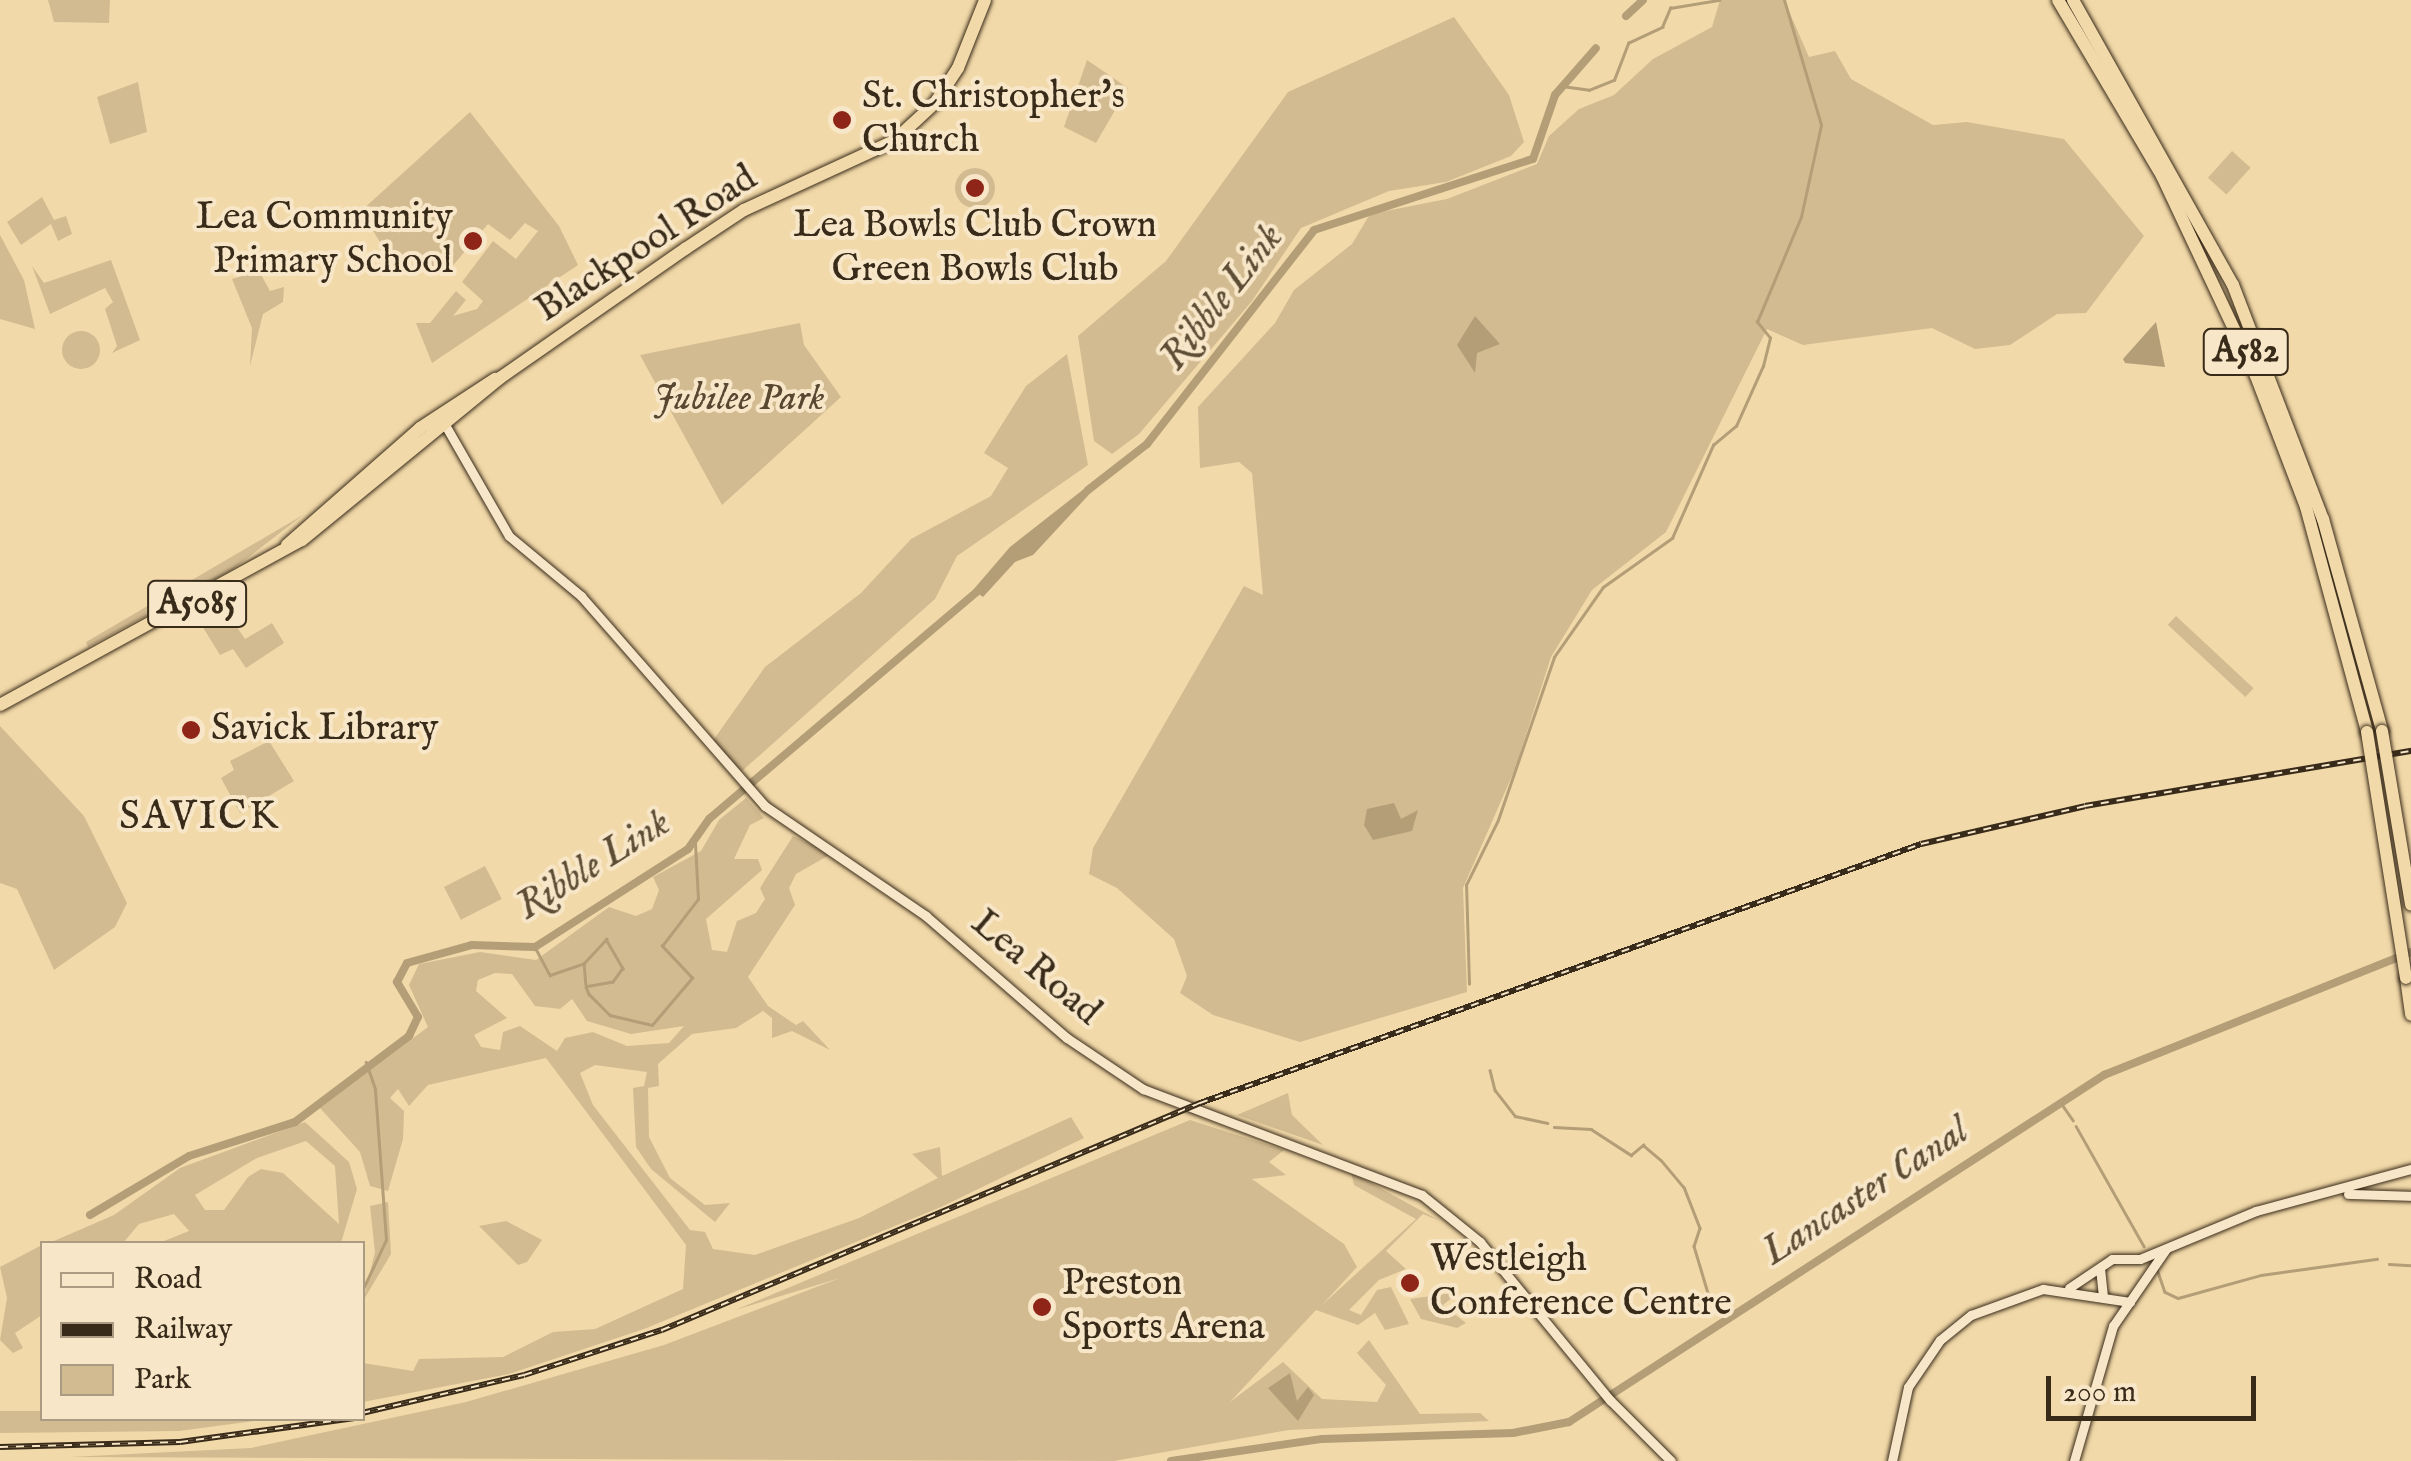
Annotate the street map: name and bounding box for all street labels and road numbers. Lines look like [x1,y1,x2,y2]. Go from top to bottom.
street label: Blackpool Road [528,157,766,333]
road number: A582 [2201,322,2291,382]
road number: A5085 [147,574,247,634]
street label: Lea Road [961,902,1109,1036]

